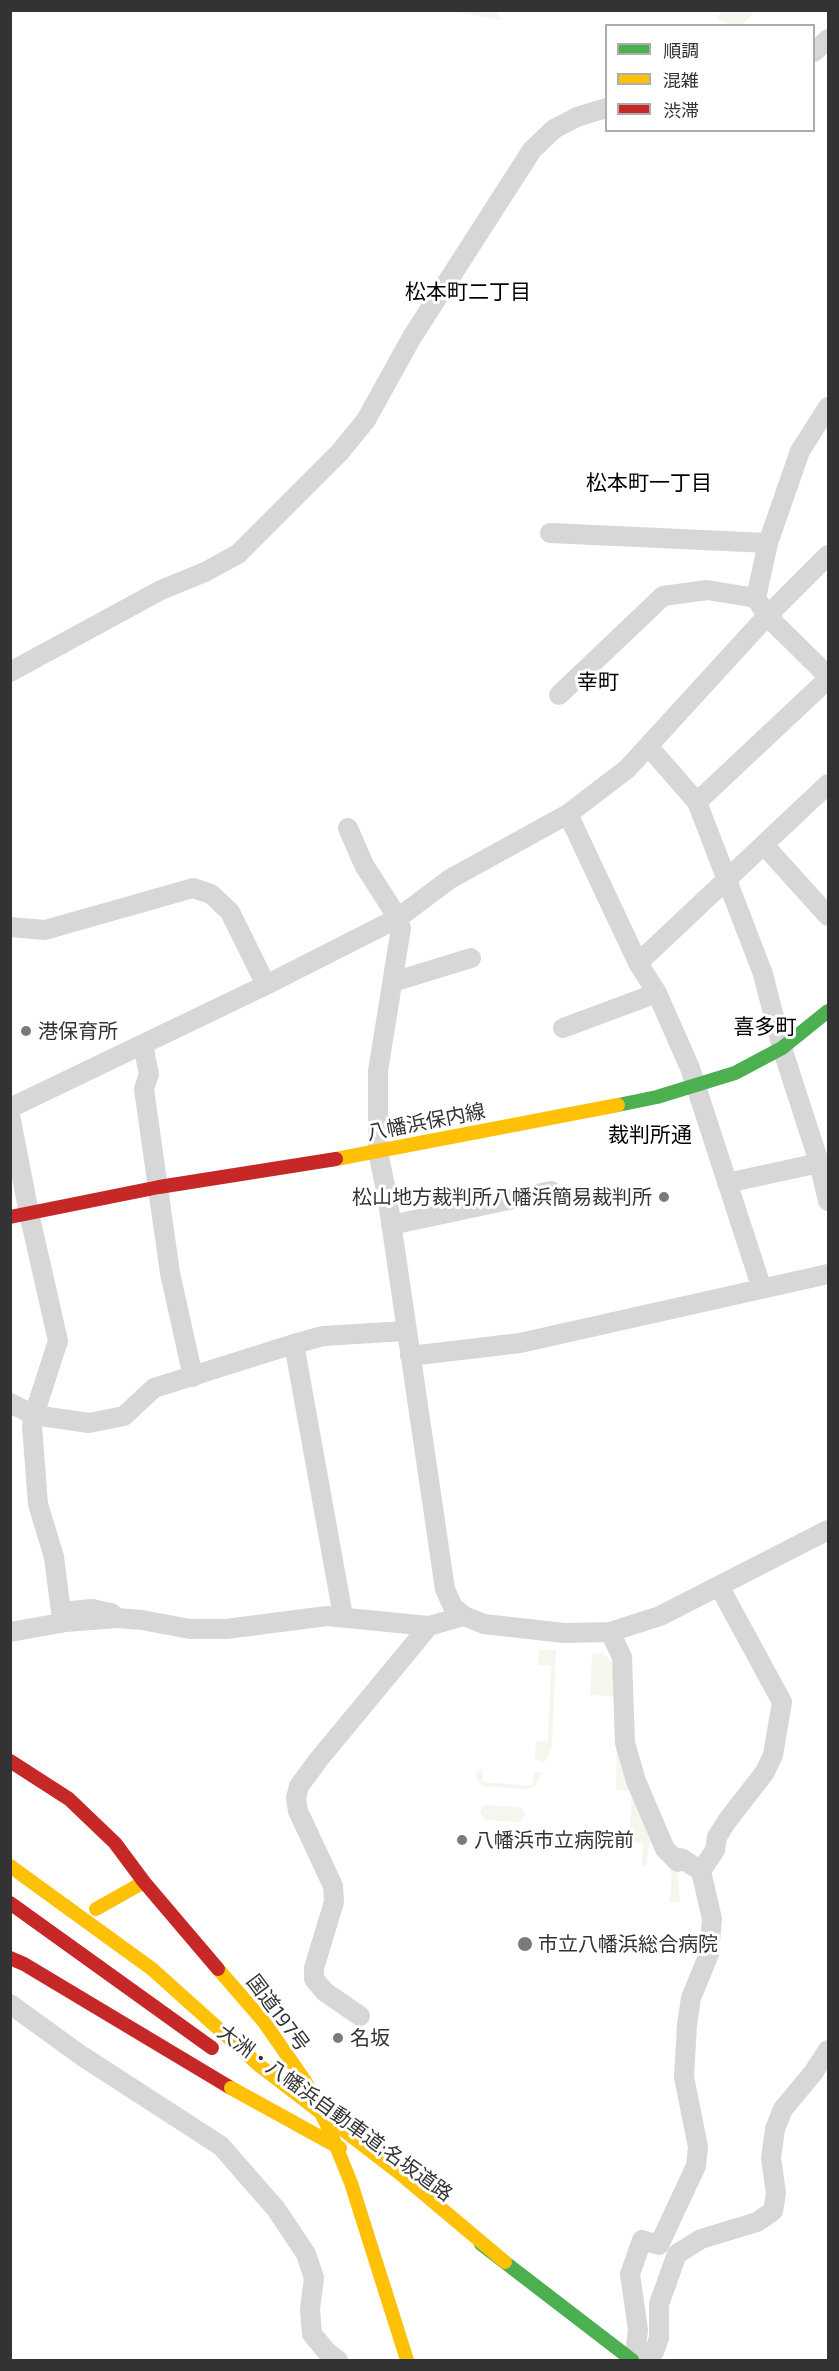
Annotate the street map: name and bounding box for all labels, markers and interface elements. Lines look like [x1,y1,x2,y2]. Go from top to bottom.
legend [605,24,815,132]
text: 順調 [663,39,699,61]
text: 混雑 [663,69,699,91]
text: 渋滞 [663,99,699,121]
district label: 松本町二丁目 [405,279,531,305]
district label: 松本町一丁目 [586,470,712,496]
district label: 幸町 [577,669,619,695]
district label: 喜多町 [734,1014,796,1040]
place label: 港保育所 [38,1019,118,1043]
marker: 港保育所 [19,1024,33,1038]
street label: 八幡浜保内線 [365,1099,487,1145]
district label: 裁判所通 [608,1122,692,1148]
place label: 松山地方裁判所八幡浜簡易裁判所 [352,1185,652,1209]
marker: 松山地方裁判所八幡浜簡易裁判所 [657,1190,671,1204]
place label: 八幡浜市立病院前 [474,1828,634,1852]
marker: 八幡浜市立病院前 [455,1833,469,1847]
place label: 市立八幡浜総合病院 [538,1932,718,1956]
marker: 市立八幡浜総合病院 [516,1935,534,1953]
street label: 国道197号 [241,1970,315,2056]
street label: 大洲・八幡浜自動車道;名坂道路 [213,2020,457,2206]
place label: 名坂 [350,2026,390,2050]
marker: 名坂 [331,2031,345,2045]

